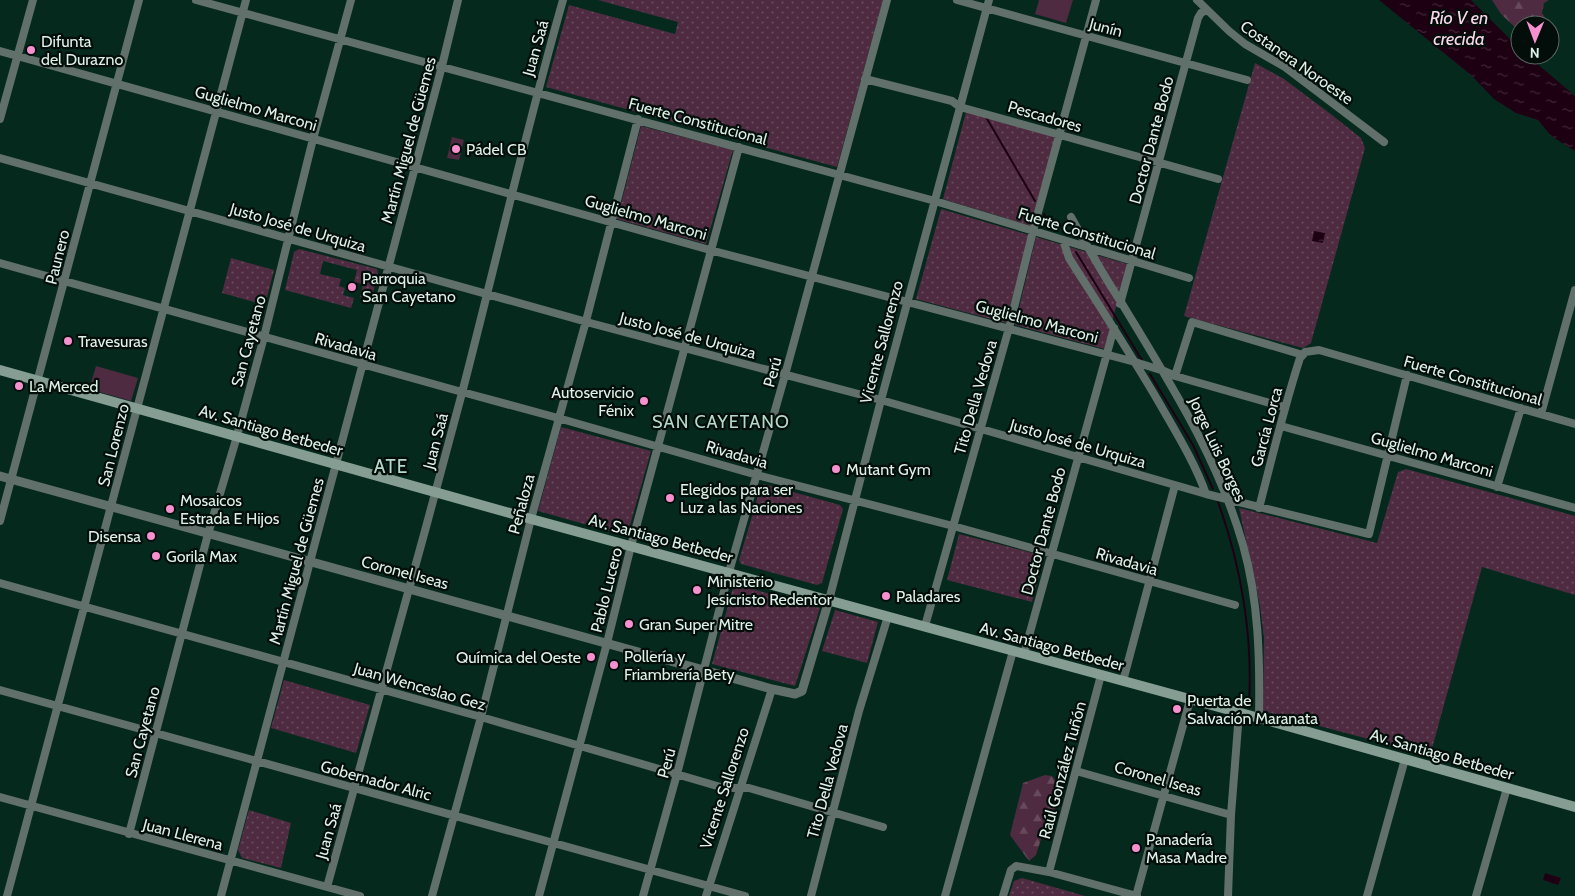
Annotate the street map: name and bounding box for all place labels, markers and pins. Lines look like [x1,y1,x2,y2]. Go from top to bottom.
place label: Difunta del Durazno [41,32,123,69]
marker: Difunta del Durazno [25,44,37,56]
place label: Pádel CB [466,140,527,159]
marker: Pádel CB [450,143,462,155]
place label: Parroquia San Cayetano [362,269,456,306]
marker: Parroquia San Cayetano [346,281,358,293]
place label: Travesuras [78,332,148,351]
marker: Travesuras [62,335,74,347]
place label: La Merced [29,377,98,396]
marker: La Merced [13,380,25,392]
place label: Autoservicio Fénix [551,383,634,420]
marker: Autoservicio Fénix [638,395,650,407]
place label: Mutant Gym [846,460,931,479]
marker: Mutant Gym [830,463,842,475]
place label: Elegidos para ser Luz a las Naciones [680,480,803,517]
place label: Mosaicos Estrada E Hijos [180,491,280,528]
marker: Elegidos para ser Luz a las Naciones [664,492,676,504]
marker: Mosaicos Estrada E Hijos [164,503,176,515]
place label: Disensa [88,527,141,546]
marker: Disensa [145,530,157,542]
place label: Gorila Max [166,547,238,566]
marker: Gorila Max [150,550,162,562]
place label: Ministerio Jesicristo Redentor [706,572,833,609]
marker: Ministerio Jesicristo Redentor [691,584,703,596]
place label: Paladares [896,587,961,606]
marker: Paladares [880,590,892,602]
place label: Gran Super Mitre [639,615,753,634]
marker: Gran Super Mitre [623,618,635,630]
place label: Pollería y Friambrería Bety [624,647,735,684]
place label: Química del Oeste [456,648,581,667]
marker: Química del Oeste [585,651,597,663]
marker: Pollería y Friambrería Bety [608,659,620,671]
place label: Puerta de Salvación Maranata [1187,691,1318,728]
marker: Puerta de Salvación Maranata [1171,703,1183,715]
place label: Panadería Masa Madre [1146,830,1227,867]
marker: Panadería Masa Madre [1130,842,1142,854]

